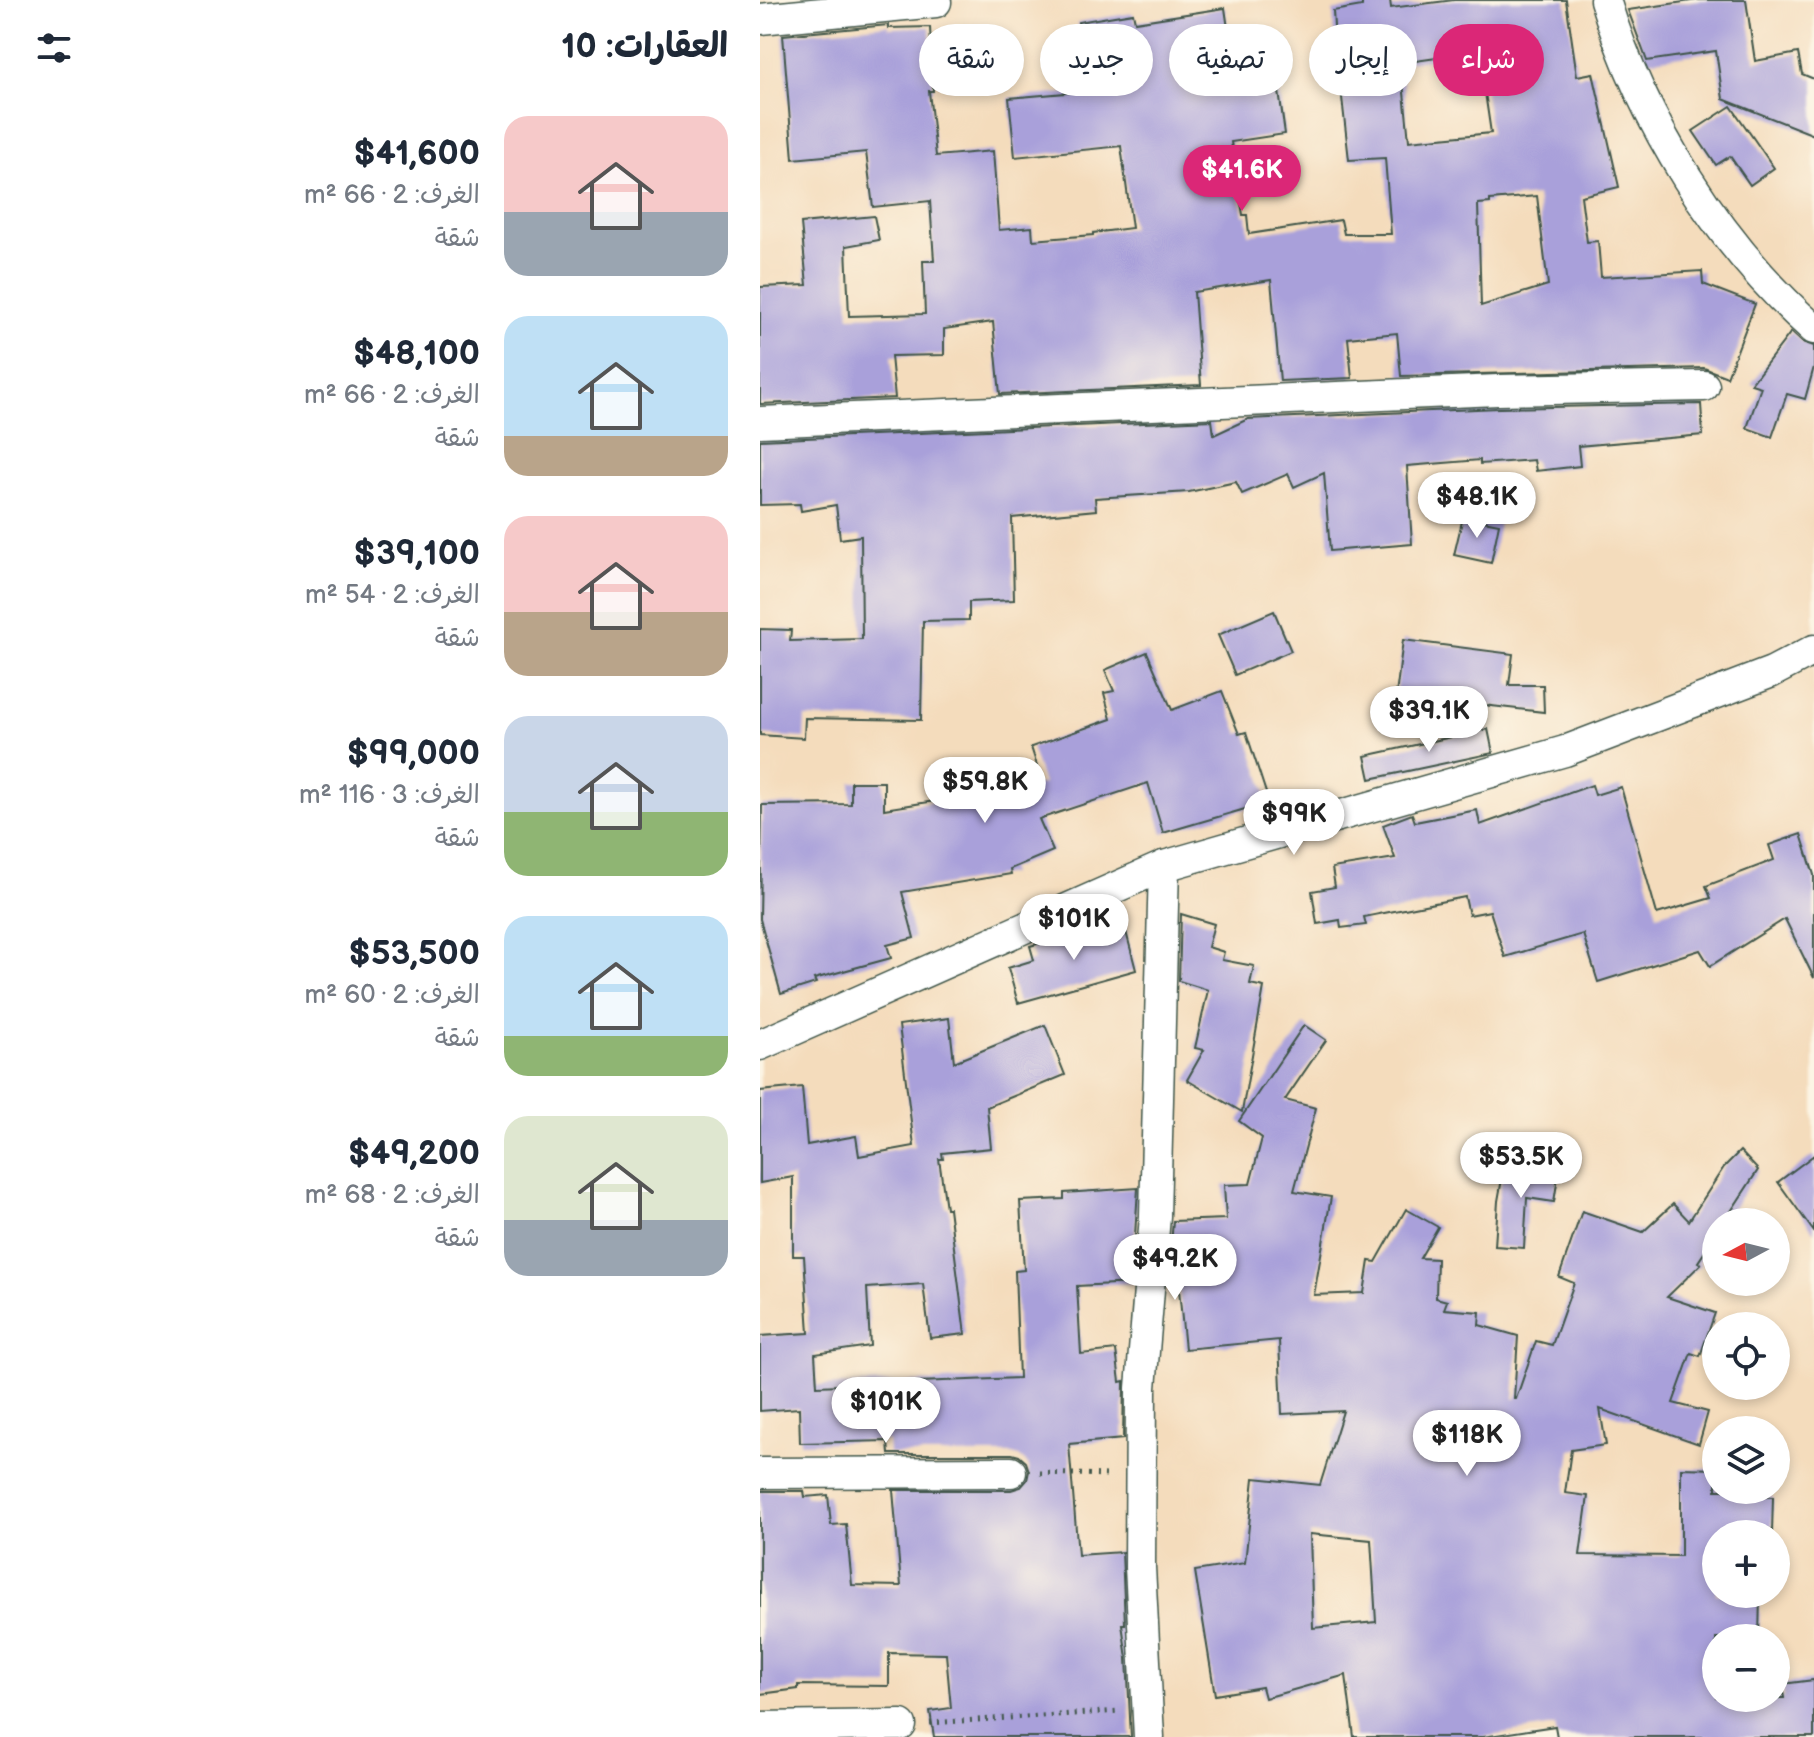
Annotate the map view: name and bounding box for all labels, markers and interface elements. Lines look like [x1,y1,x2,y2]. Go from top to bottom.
chip: شقة [919,24,1024,96]
chip: جديد [1040,24,1153,96]
chip: تصفية [1169,24,1293,96]
chip: إيجار [1309,24,1417,96]
chip: شراء [1433,24,1544,96]
icon: filters [32,26,76,70]
text: العقارات: 10 [561,26,728,67]
text: $41,600 [353,133,480,174]
pin: $41.6K [1177,145,1307,213]
icon: home [568,148,664,244]
text: $41.6K [1201,155,1283,186]
text: الغرف: 2 · 66 m² [304,180,480,211]
text: شقة [435,223,480,254]
text: $48,100 [353,333,480,374]
icon: home [568,348,664,444]
text: الغرف: 2 · 66 m² [304,380,480,411]
text: شقة [435,423,480,454]
pin: $48.1K [1412,472,1542,540]
text: $48.1K [1436,482,1518,513]
text: $39,100 [354,533,480,574]
icon: home [568,548,664,644]
text: الغرف: 2 · 54 m² [305,580,480,611]
text: شقة [435,623,480,654]
pin: $39.1K [1364,686,1494,754]
text: $39.1K [1388,696,1470,727]
text: $99,000 [347,733,480,774]
icon: home [568,748,664,844]
pin: $59.8K [920,757,1050,825]
text: $59.8K [942,767,1028,798]
text: الغرف: 3 · 116 m² [299,780,480,811]
pin: $99K [1247,789,1341,857]
text: $99K [1261,799,1327,830]
text: شقة [435,823,480,854]
pin: $101K [1018,894,1130,962]
text: $101K [1038,904,1110,935]
text: $53,500 [349,933,480,974]
icon: home [568,948,664,1044]
text: الغرف: 2 · 60 m² [305,980,480,1011]
text: شقة [435,1023,480,1054]
pin: $53.5K [1456,1132,1586,1200]
text: $49,200 [348,1133,480,1174]
text: $53.5K [1478,1142,1564,1173]
icon: home [568,1148,664,1244]
text: الغرف: 2 · 68 m² [305,1180,480,1211]
north arrow [1702,1208,1790,1296]
map controls [1702,1208,1790,1712]
text: شقة [435,1223,480,1254]
pin: $49.2K [1110,1234,1240,1302]
text: $49.2K [1132,1244,1218,1275]
button: locate [1702,1312,1790,1400]
pin: $101K [830,1377,942,1445]
text: $101K [850,1387,922,1418]
pin: $118K [1411,1410,1523,1478]
button: layers [1702,1416,1790,1504]
text: $118K [1431,1420,1503,1451]
button: + [1702,1520,1790,1608]
button: − [1702,1624,1790,1712]

